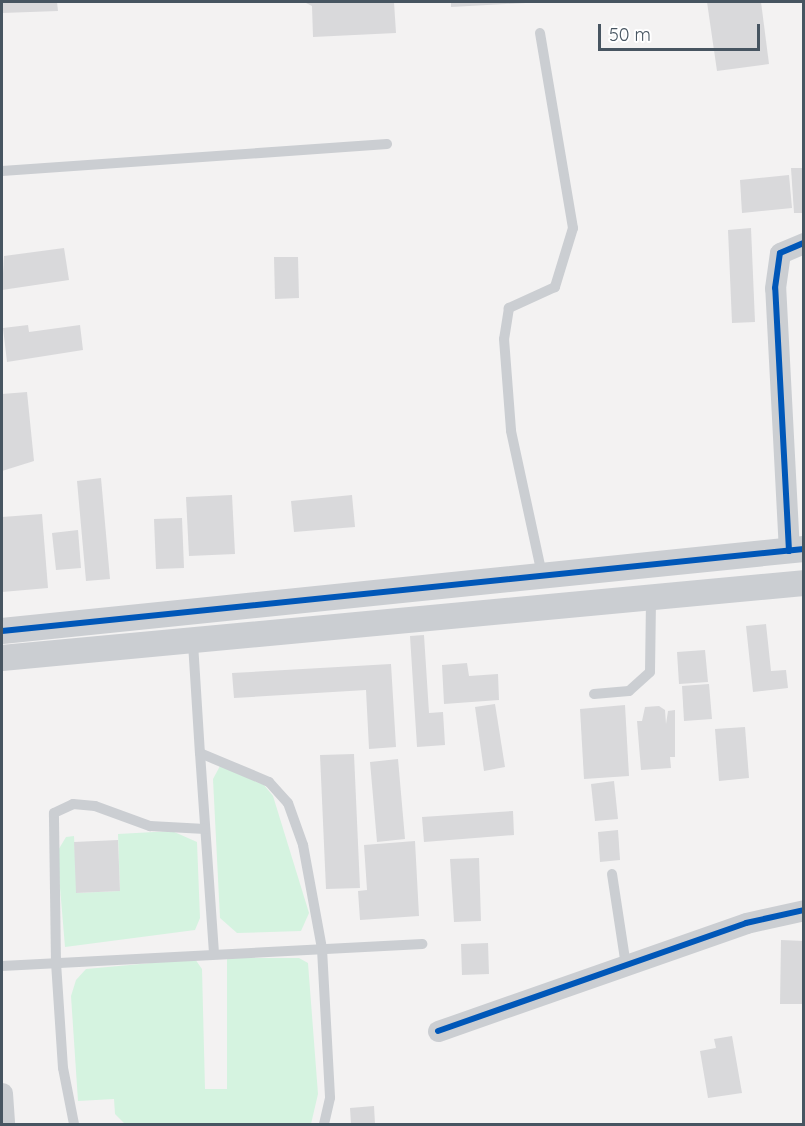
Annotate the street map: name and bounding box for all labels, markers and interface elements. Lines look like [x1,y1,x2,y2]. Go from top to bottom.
scale bar [601,12,763,50]
text: 50 m [609,23,651,46]

